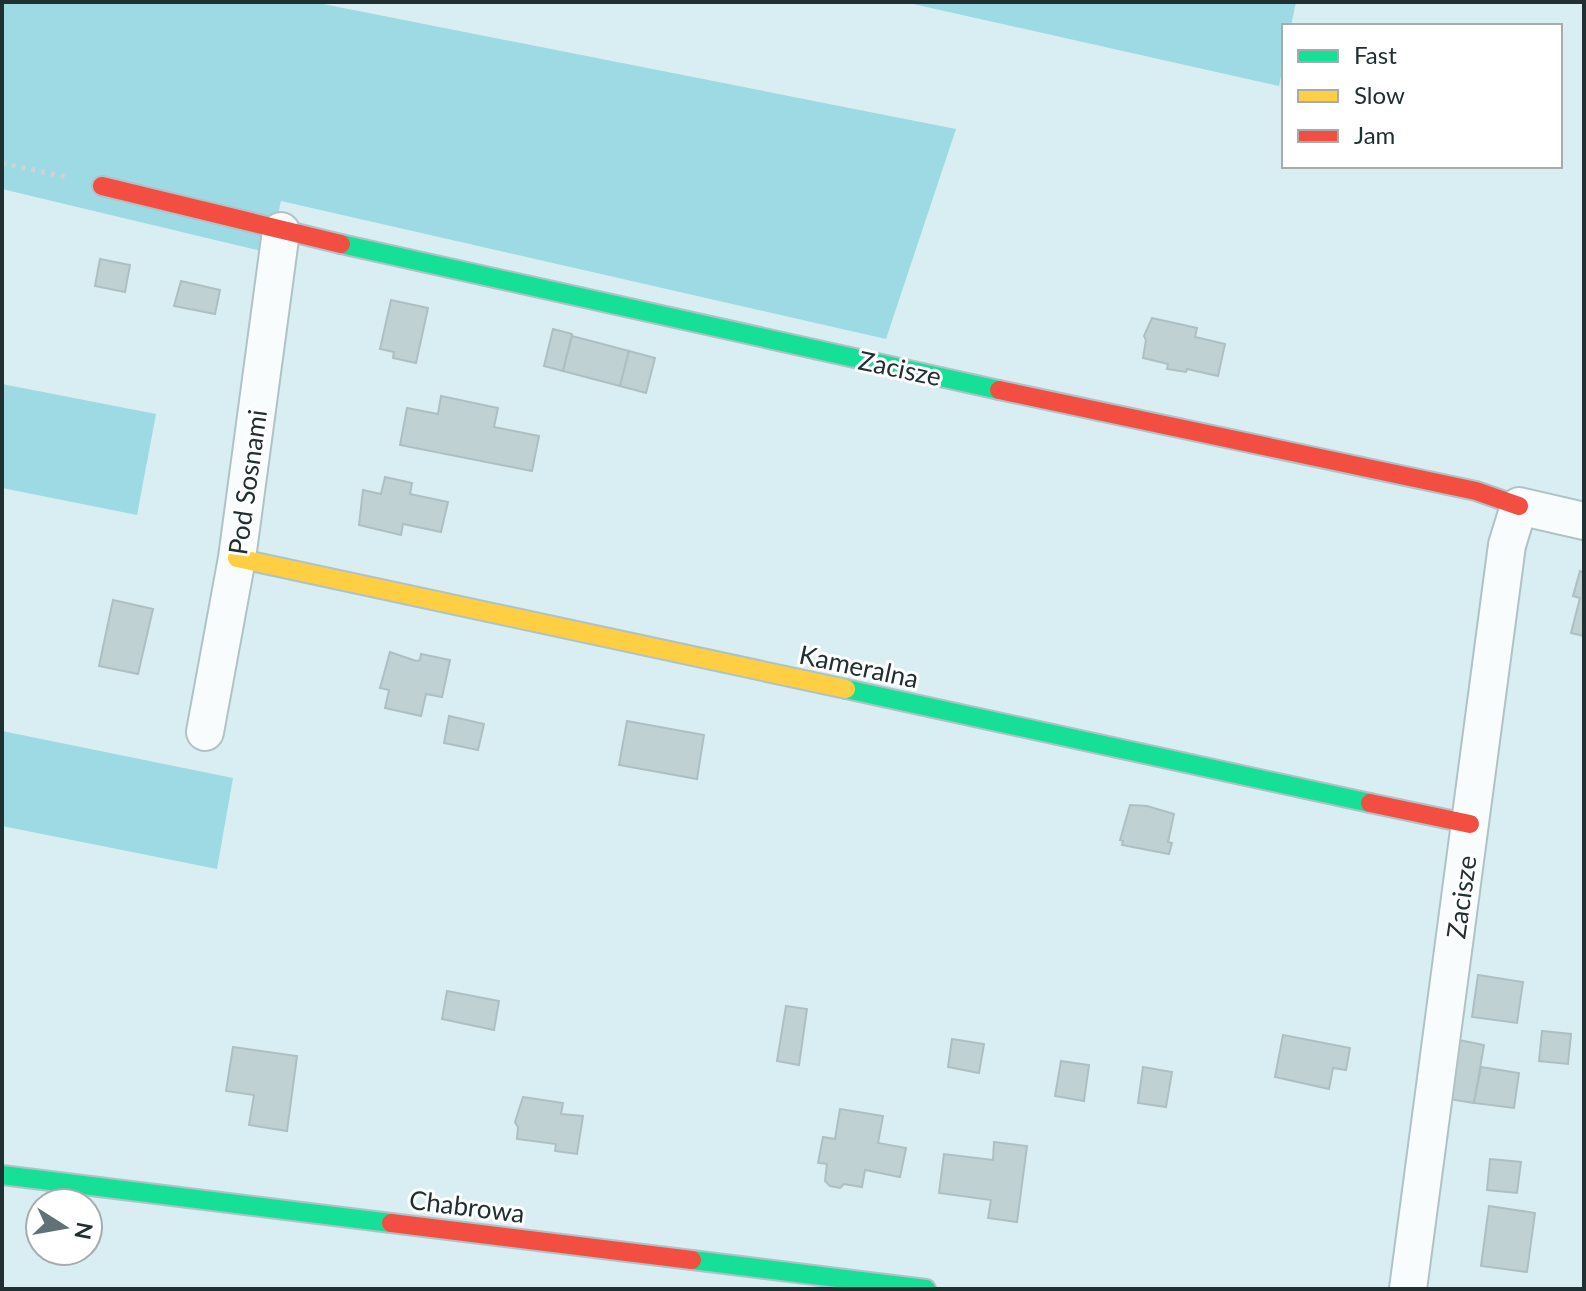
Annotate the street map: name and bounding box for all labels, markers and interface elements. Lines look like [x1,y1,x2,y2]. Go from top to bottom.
legend [1282,24,1562,168]
text: Fast [1354,40,1397,69]
text: Slow [1354,80,1405,109]
text: Jam [1354,120,1395,149]
street label: Zacisze [856,344,944,392]
street label: Pod Sosnami [221,407,273,557]
street label: Kameralna [797,638,921,694]
street label: Zacisze [1439,853,1483,941]
street label: Chabrowa [407,1183,527,1229]
north arrow [24,1187,104,1267]
text: N [69,1220,99,1242]

